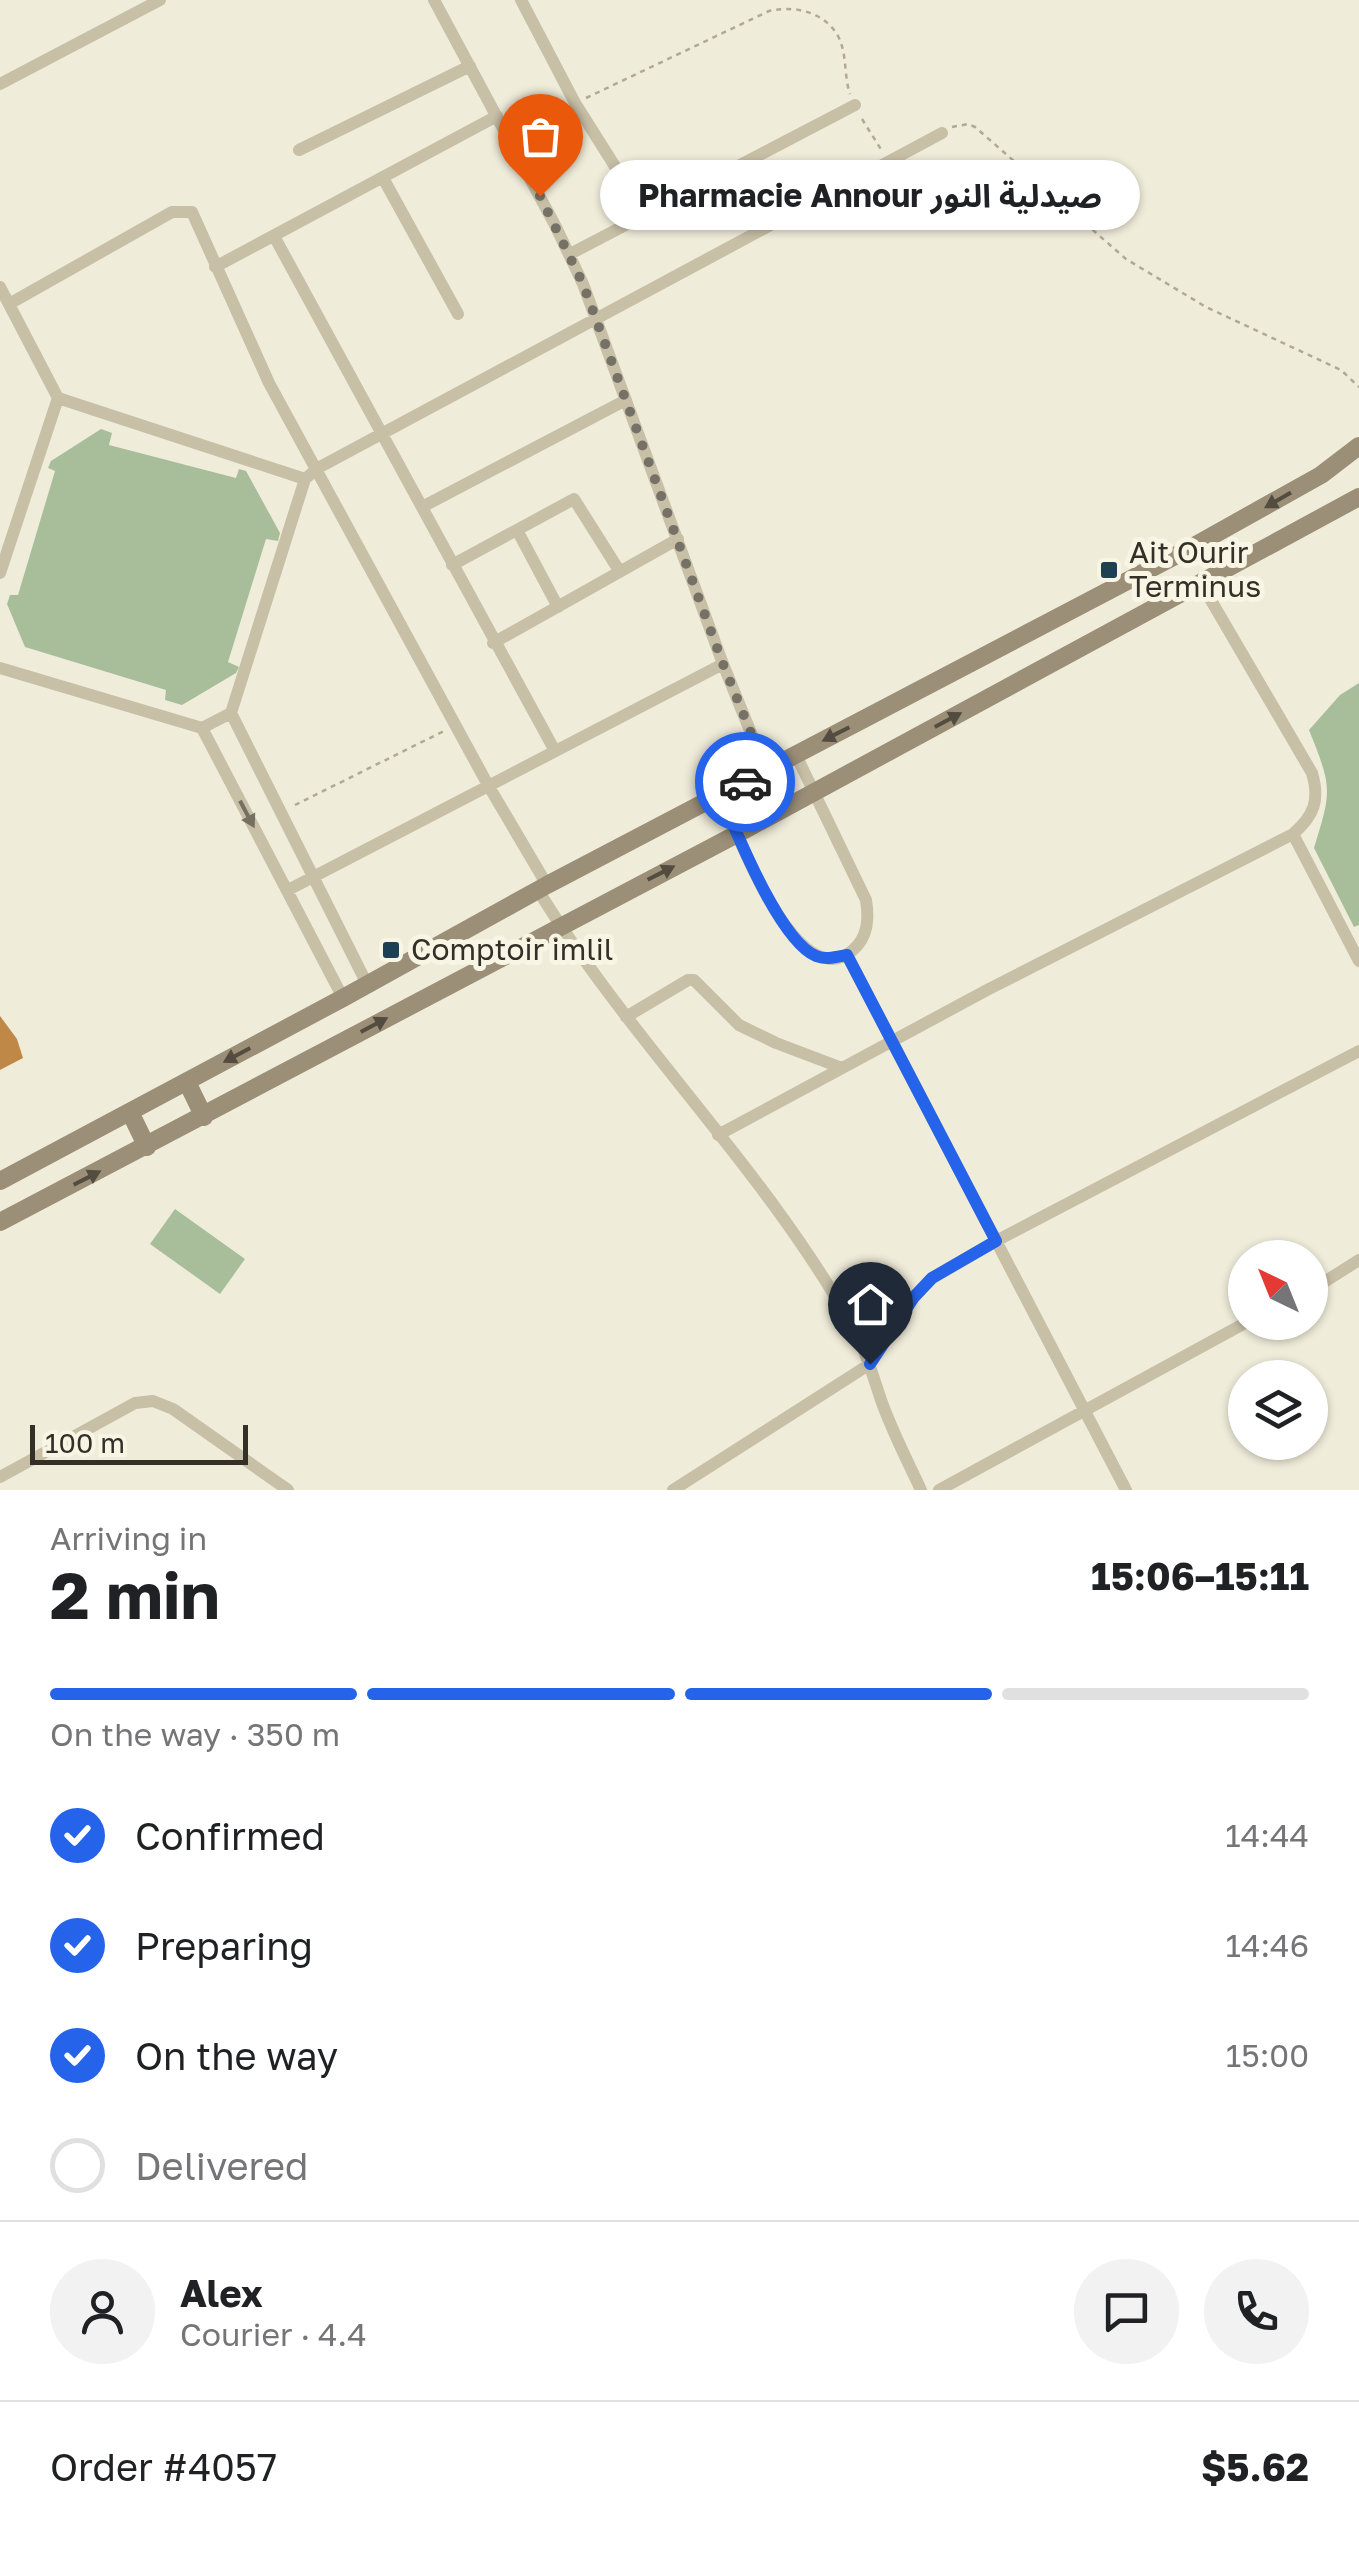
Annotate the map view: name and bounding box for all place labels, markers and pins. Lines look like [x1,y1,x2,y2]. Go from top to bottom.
pin [498,94,583,197]
callout: Pharmacie Annour صيدلية النور [600,161,1140,231]
place label: Ait Ourir Terminus [1129,534,1261,604]
marker: Ait Ourir Terminus [1098,559,1120,581]
place label: Comptoir imlil [411,931,613,967]
marker: Comptoir imlil [380,939,402,961]
pin [828,1262,913,1365]

